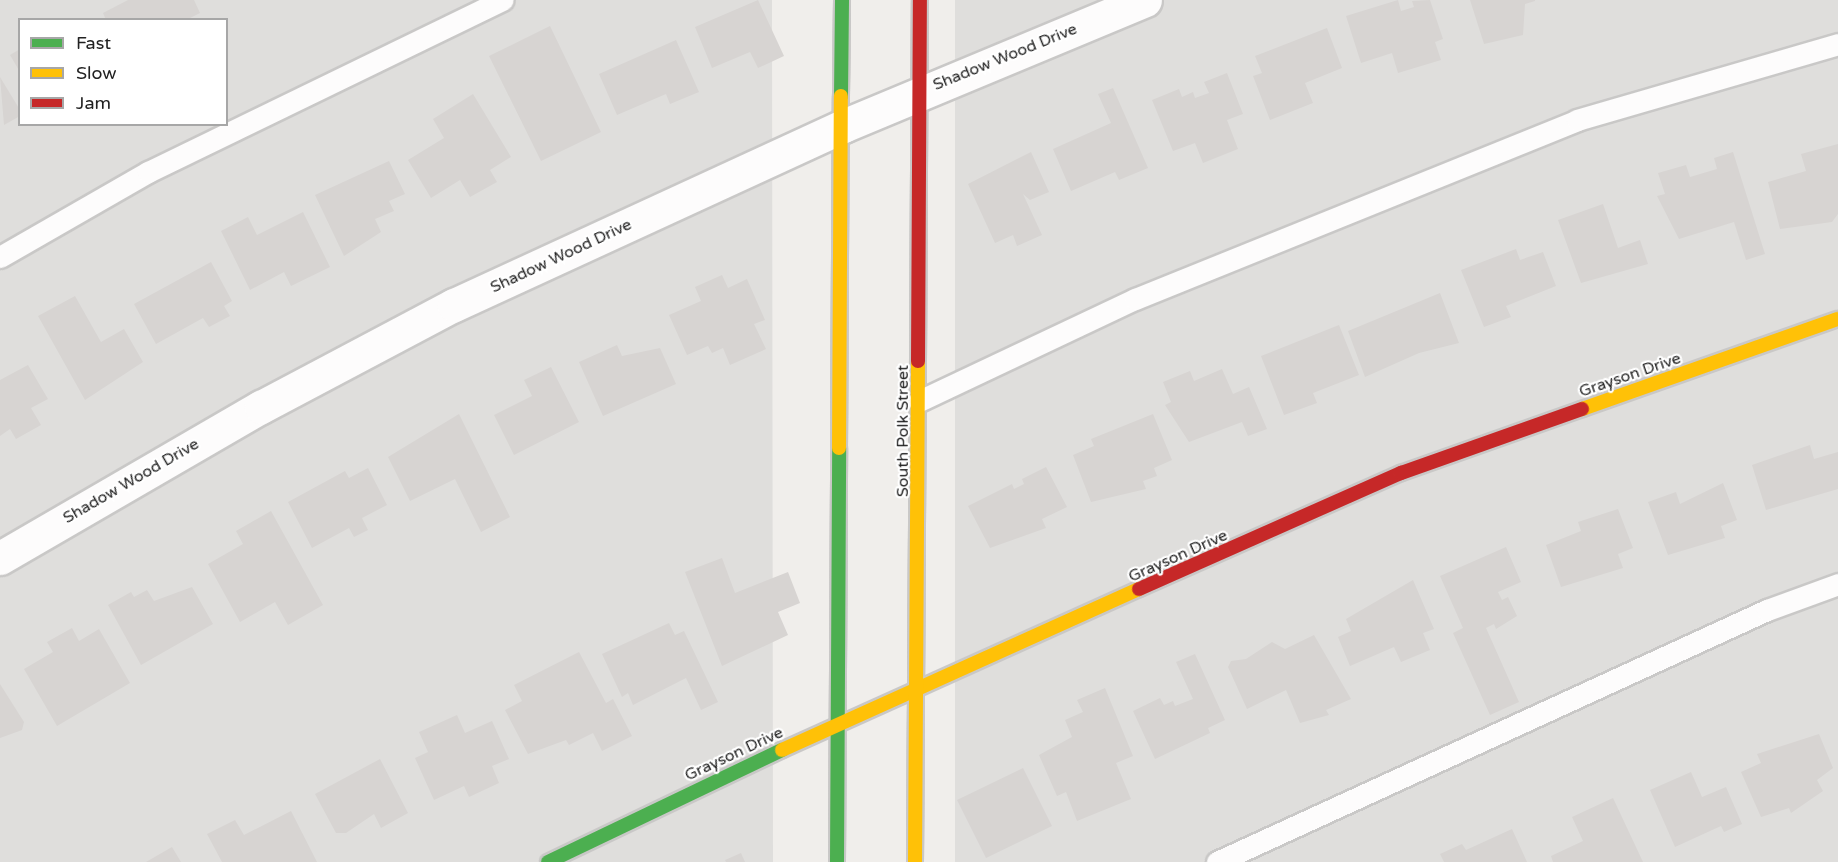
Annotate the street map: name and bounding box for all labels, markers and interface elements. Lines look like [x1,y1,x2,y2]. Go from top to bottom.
legend [18,18,228,126]
street label: Shadow Wood Drive [930,19,1080,95]
text: Fast [76,32,111,54]
text: Slow [76,62,117,84]
text: Jam [76,92,111,114]
street label: Shadow Wood Drive [487,215,635,297]
street label: Grayson Drive [1577,349,1683,401]
street label: South Polk Street [893,365,913,497]
street label: Shadow Wood Drive [60,434,202,528]
street label: Grayson Drive [1125,526,1231,586]
street label: Grayson Drive [682,723,786,785]

